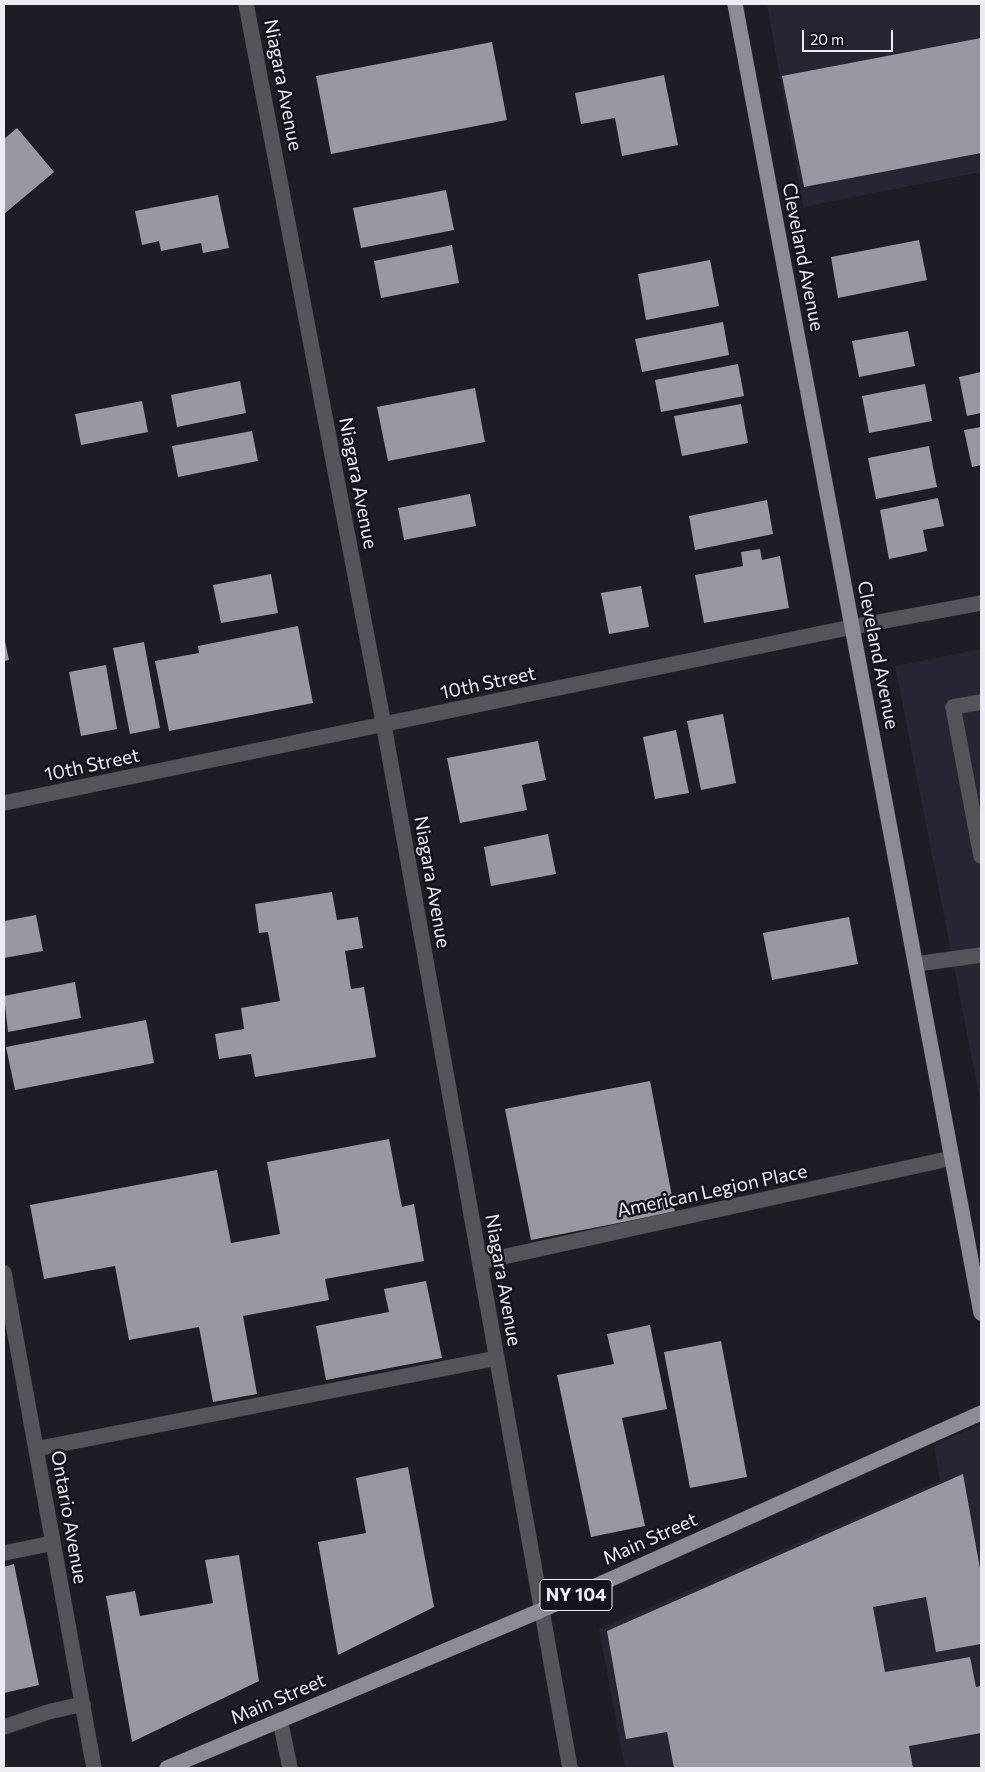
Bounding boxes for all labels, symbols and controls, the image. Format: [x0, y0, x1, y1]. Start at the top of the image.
street label: Niagara Avenue [259, 17, 307, 153]
scale bar [805, 20, 896, 52]
text: 20 m [810, 30, 844, 48]
street label: Cleveland Avenue [777, 181, 829, 333]
street label: Niagara Avenue [334, 415, 382, 551]
street label: Cleveland Avenue [852, 579, 904, 731]
street label: 10th Street [438, 662, 538, 704]
street label: 10th Street [42, 744, 142, 786]
street label: Niagara Avenue [409, 814, 455, 950]
street label: American Legion Place [615, 1160, 809, 1222]
street label: Niagara Avenue [480, 1212, 526, 1348]
street label: Ontario Avenue [46, 1449, 92, 1585]
street label: Main Street [599, 1508, 701, 1570]
road number: NY 104 [540, 1580, 612, 1610]
street label: Main Street [227, 1669, 329, 1729]

